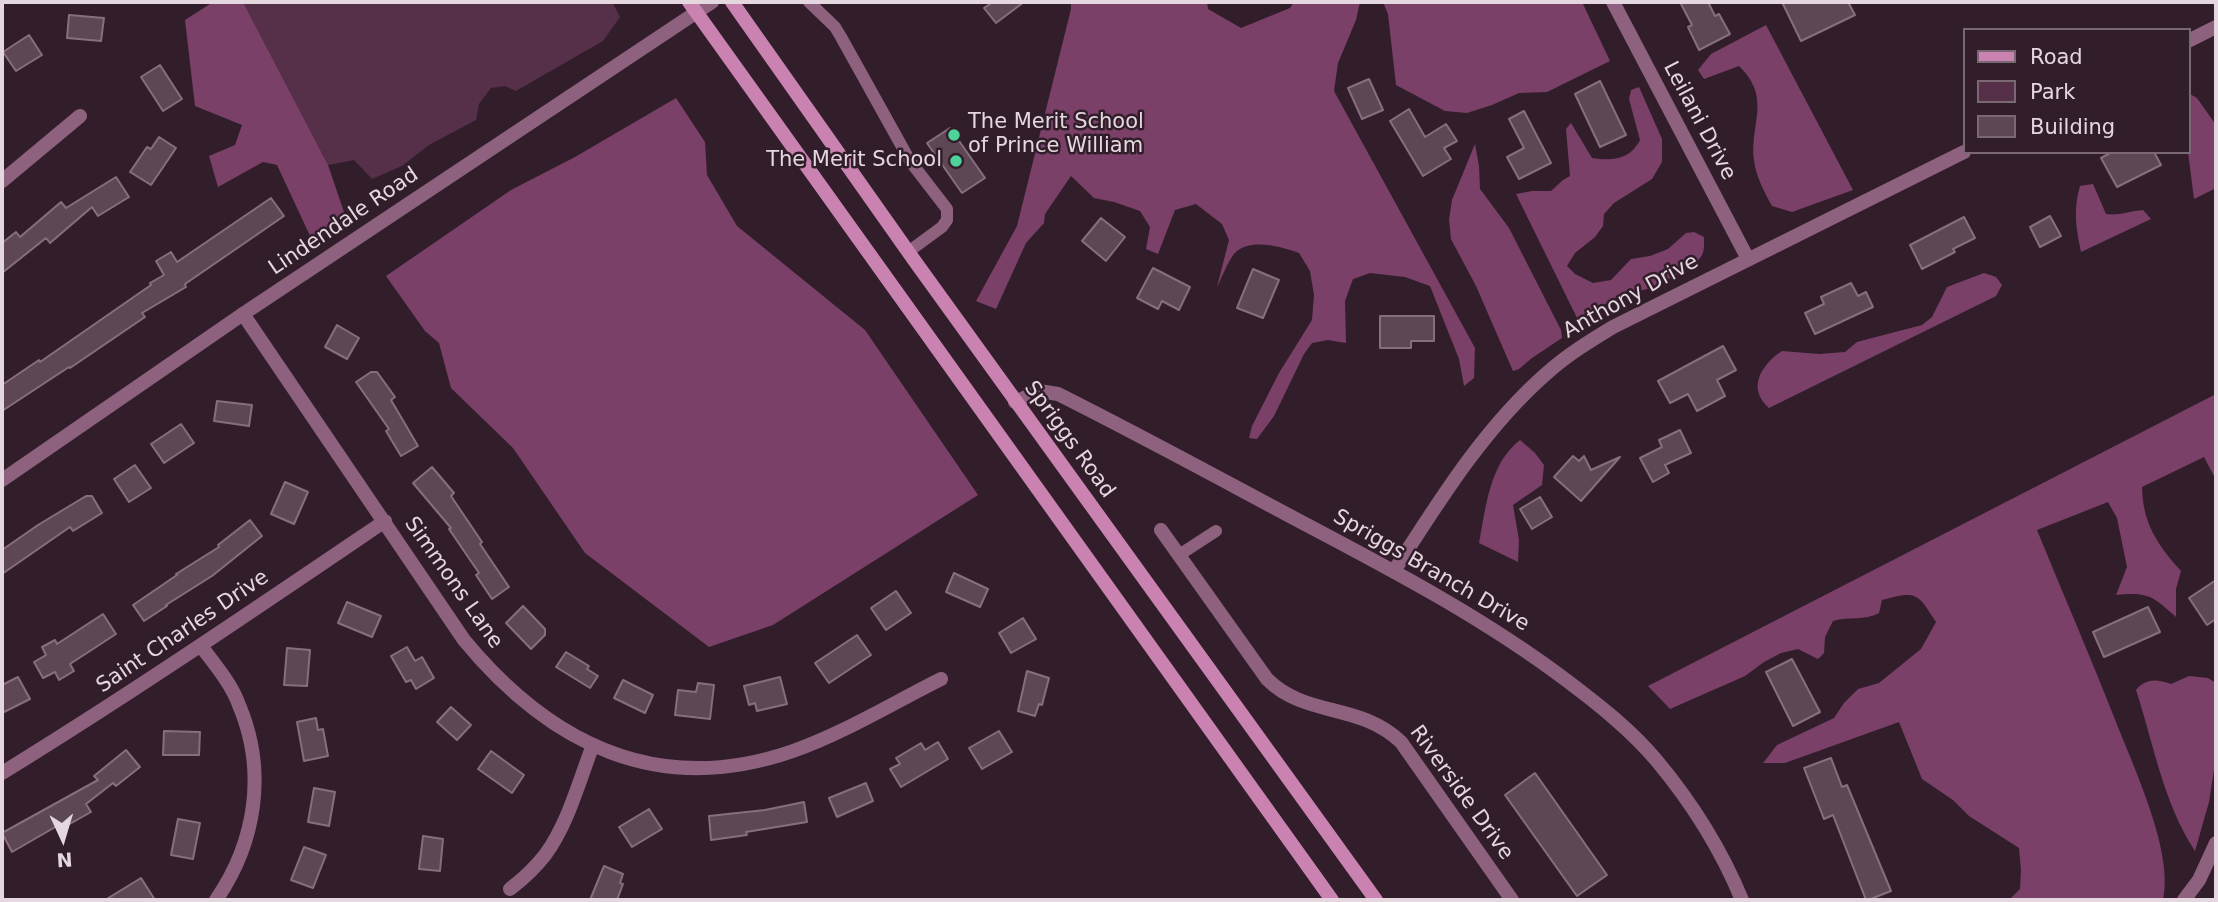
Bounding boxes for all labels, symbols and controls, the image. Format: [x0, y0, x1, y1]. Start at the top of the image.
legend [1962, 28, 2190, 154]
text: Road [2030, 45, 2083, 69]
street label: Leilani Drive [1657, 57, 1741, 185]
text: Park [2030, 80, 2075, 104]
place label: The Merit School of Prince William [968, 110, 1144, 160]
text: Building [2030, 115, 2115, 139]
marker: The Merit School of Prince William [946, 127, 962, 143]
place label: The Merit School [766, 148, 942, 174]
marker: The Merit School [948, 153, 964, 169]
street label: Lindendale Road [265, 163, 423, 281]
street label: Anthony Drive [1559, 250, 1703, 344]
street label: Spriggs Road [1018, 377, 1120, 503]
street label: Spriggs Branch Drive [1329, 505, 1533, 637]
street label: Simmons Lane [398, 512, 508, 654]
street label: Saint Charles Drive [92, 565, 274, 699]
street label: Riverside Drive [1404, 721, 1518, 865]
north arrow [28, 804, 98, 874]
text: N [56, 848, 73, 871]

